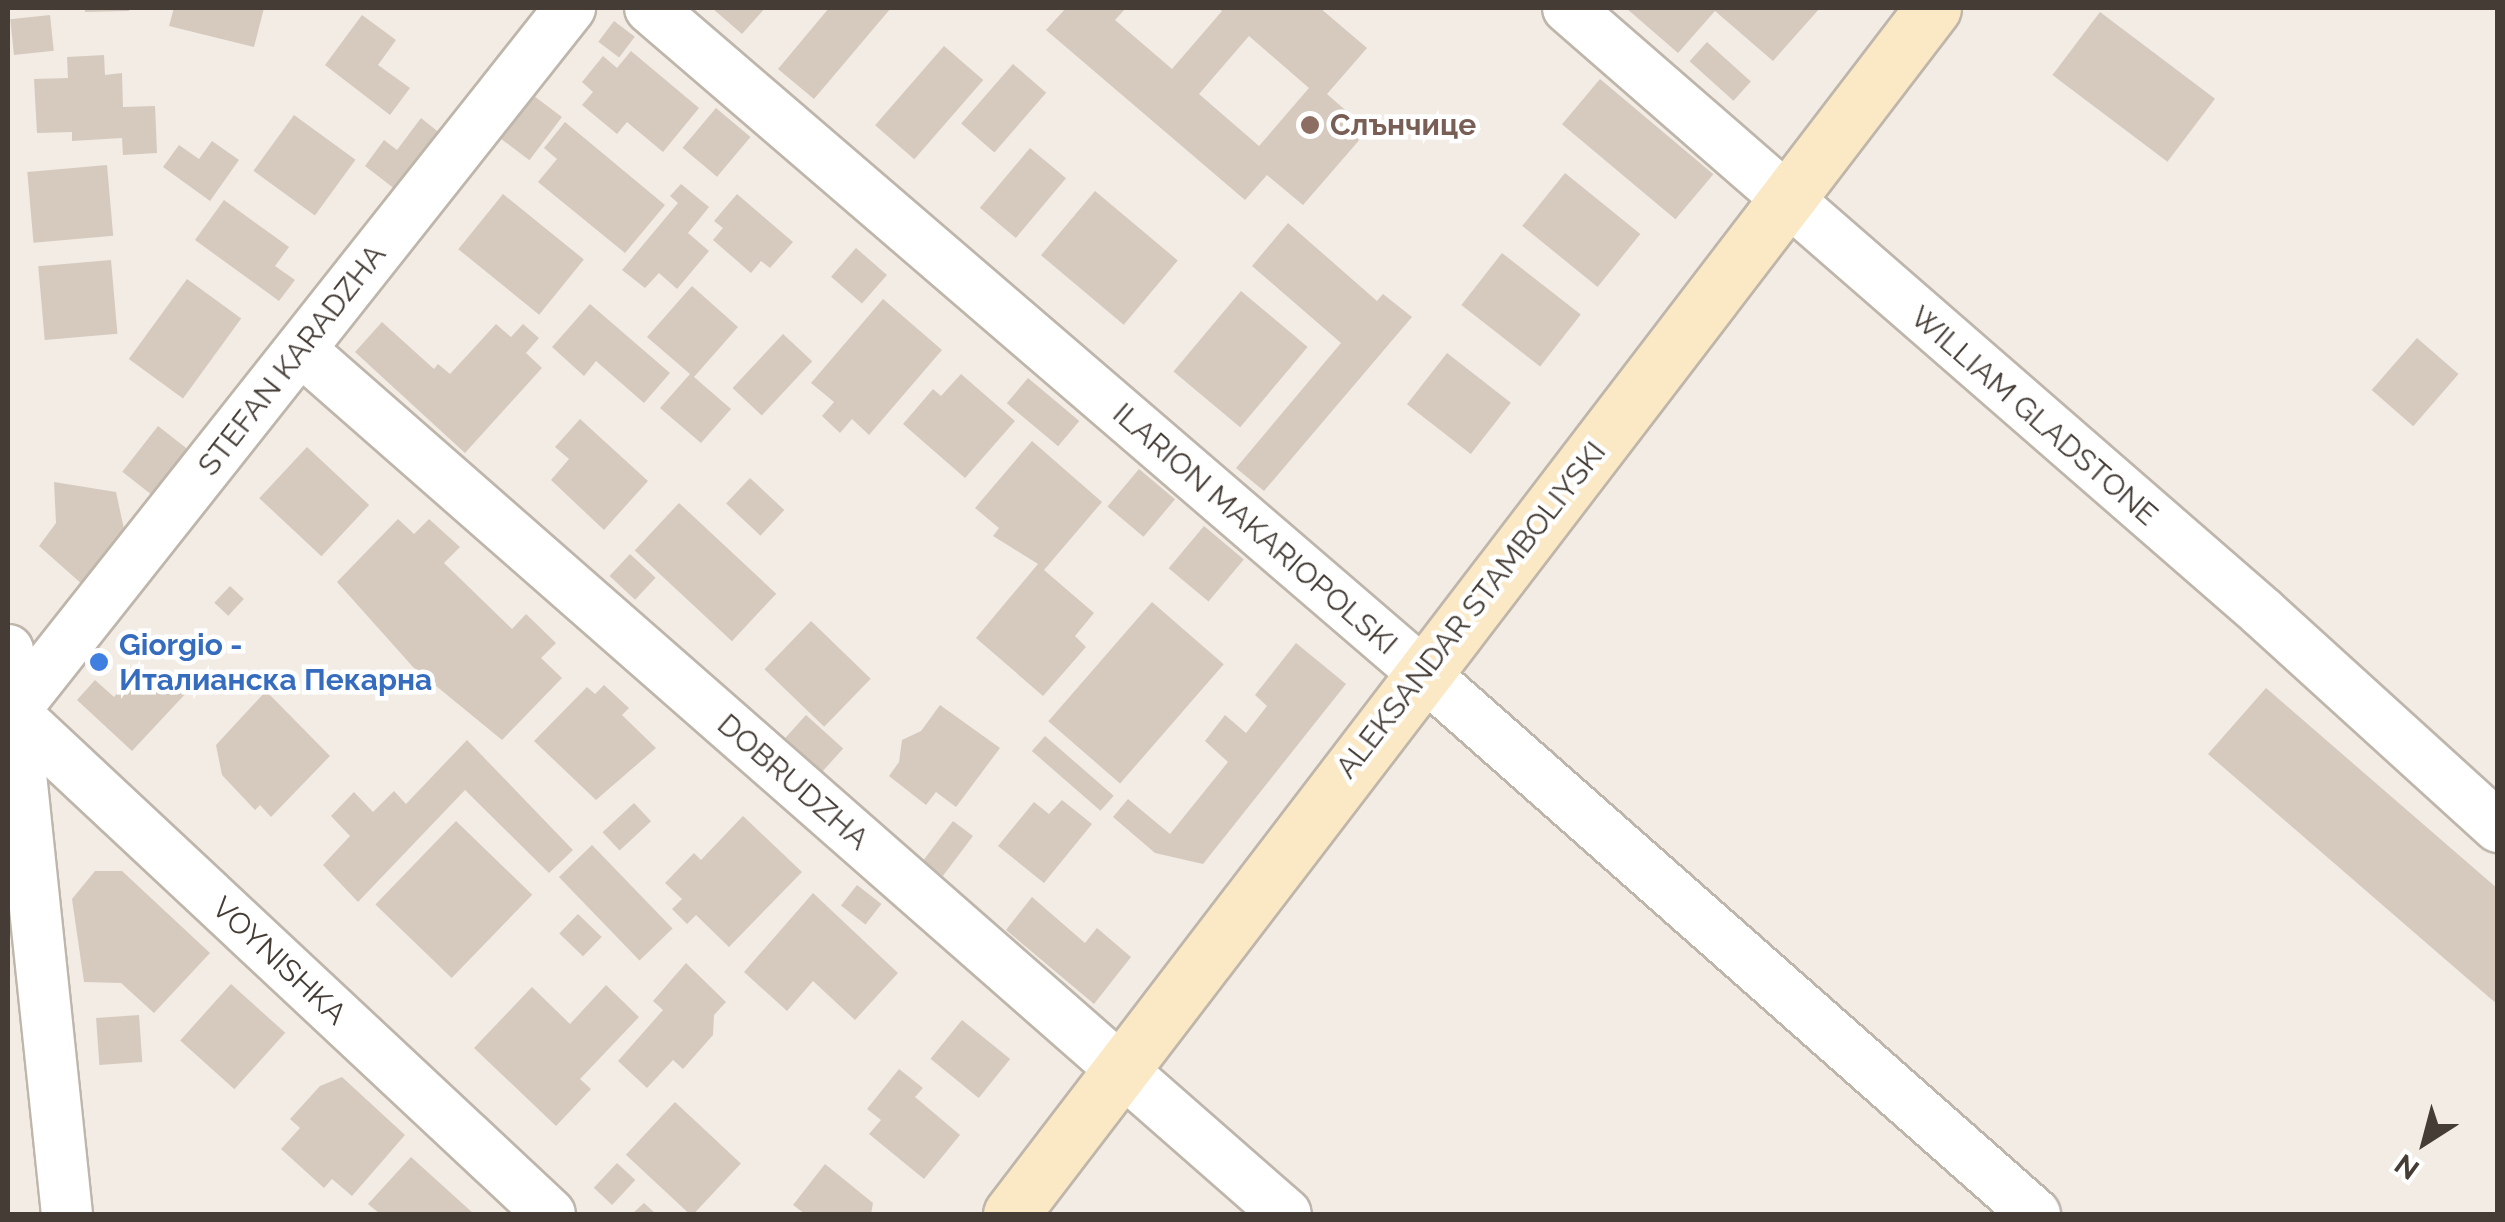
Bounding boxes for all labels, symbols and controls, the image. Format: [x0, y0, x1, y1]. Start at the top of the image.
place label: Слънчице [1330, 107, 1476, 143]
marker: Слънчице [1299, 114, 1321, 136]
street label: STEFAN KARADZHA [191, 237, 393, 483]
street label: WILLIAM GLADSTONE [1903, 299, 2165, 533]
street label: ILARION MAKARIOPOLSKI [1105, 396, 1405, 662]
street label: ALEKSANDAR STAMBOLIYSKI [1328, 435, 1614, 785]
place label: Giorgio - Италианска Пекарна [119, 627, 432, 698]
marker: Giorgio - Италианска Пекарна [88, 651, 110, 673]
street label: DOBRUDZHA [710, 707, 876, 857]
street label: VOYNISHKA [204, 890, 354, 1032]
north arrow [2375, 1092, 2475, 1192]
text: N [2389, 1147, 2425, 1186]

